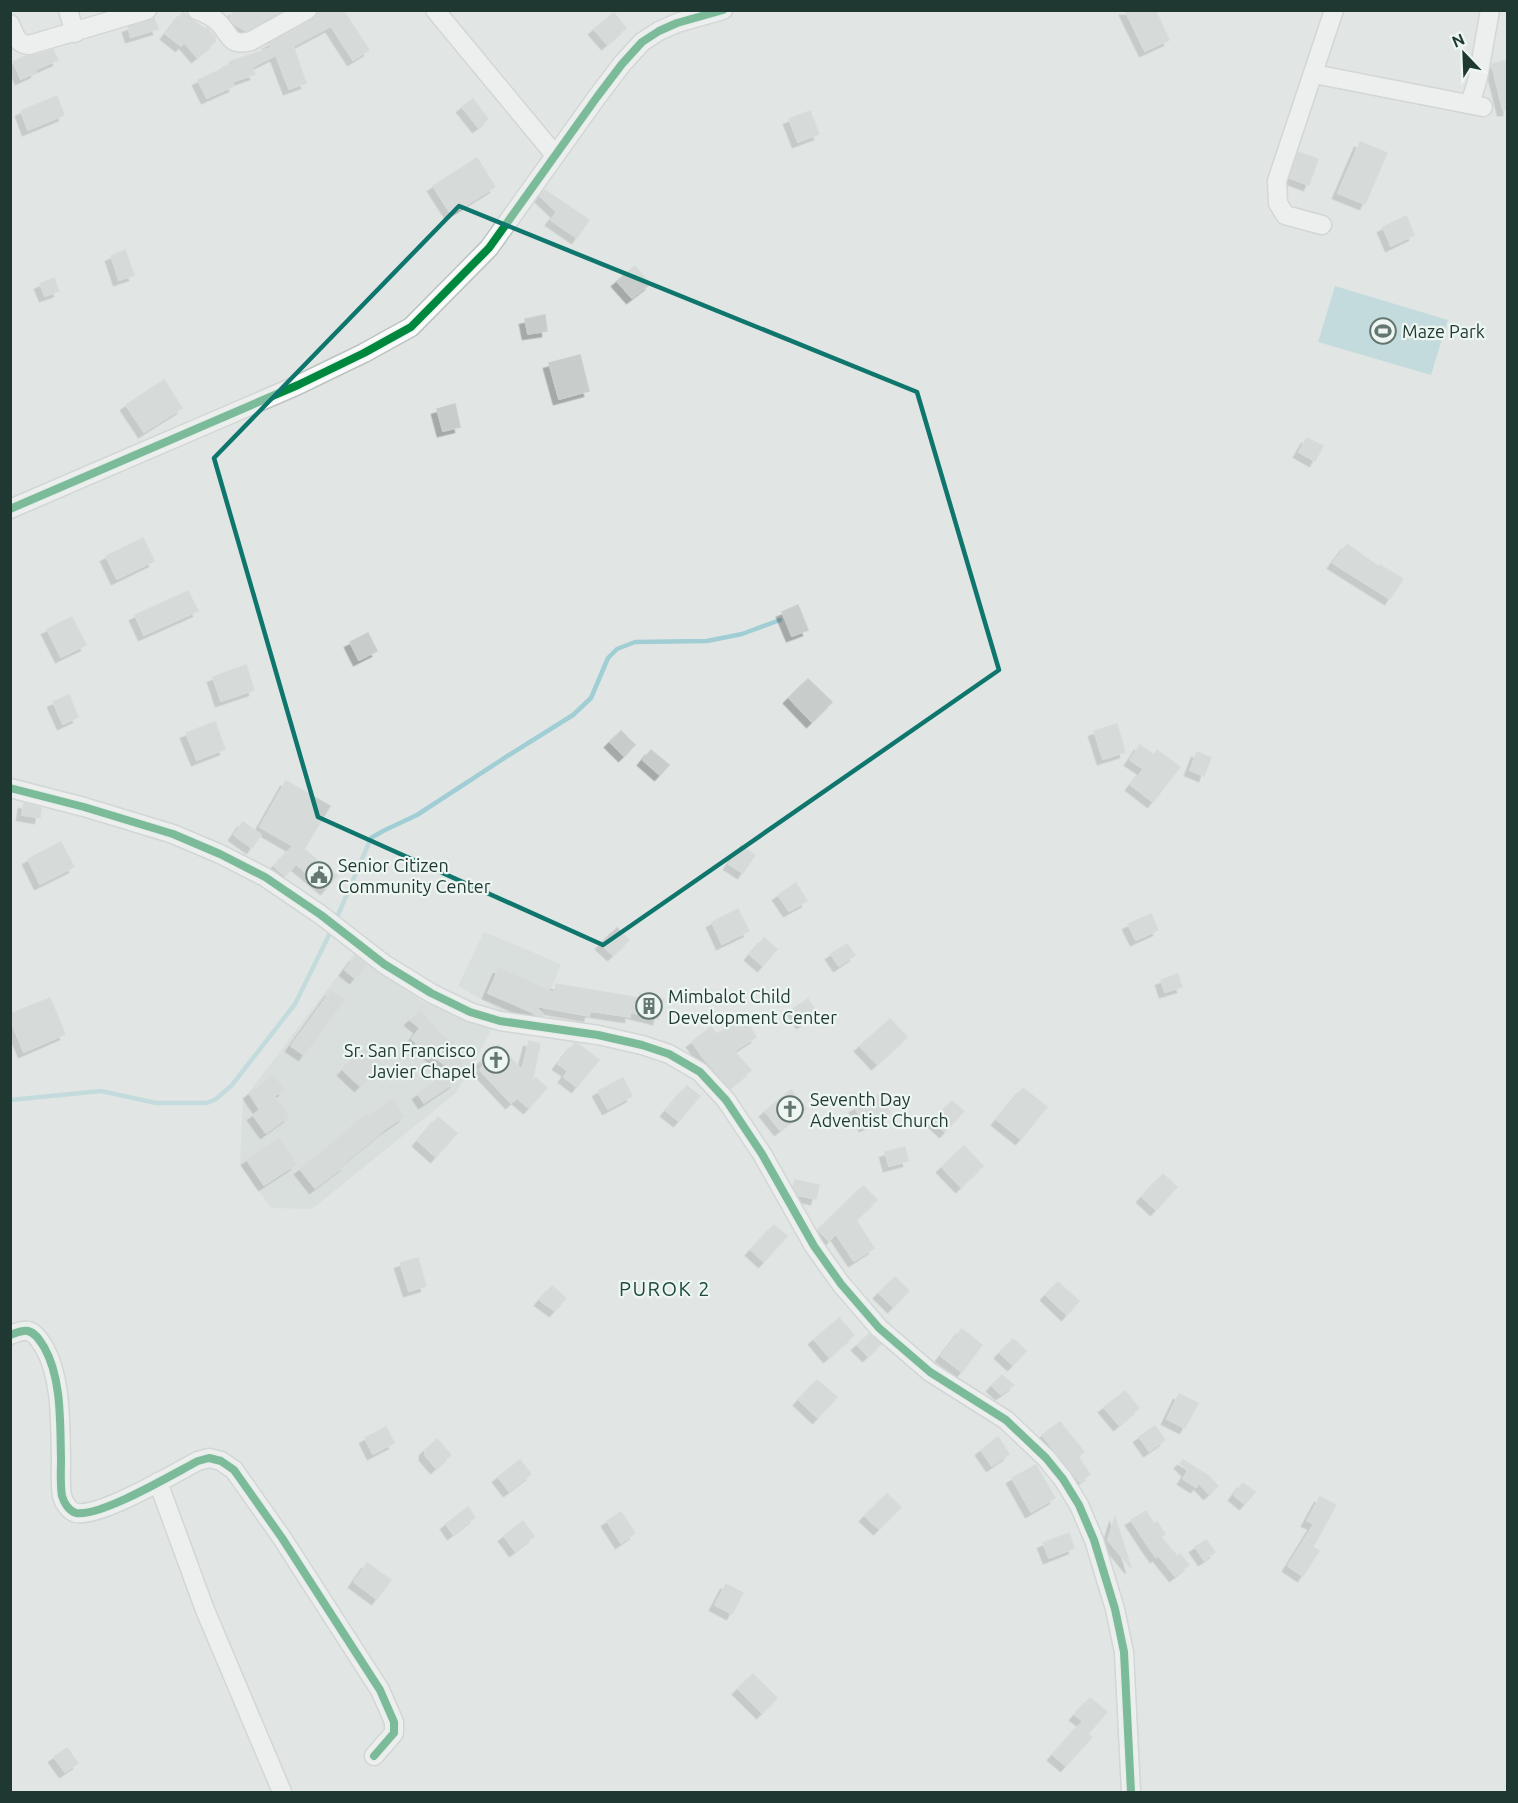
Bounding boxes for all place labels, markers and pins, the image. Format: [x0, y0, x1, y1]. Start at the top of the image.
sports icon: Maze Park [1368, 316, 1398, 346]
place label: Maze Park [1402, 321, 1485, 341]
place label: Senior Citizen Community Center [338, 855, 491, 896]
public building icon: Senior Citizen Community Center [304, 860, 334, 890]
place label: Mimbalot Child Development Center [668, 986, 837, 1027]
building icon: Mimbalot Child Development Center [634, 991, 664, 1021]
place label: Sr. San Francisco Javier Chapel [344, 1040, 476, 1081]
church icon: Sr. San Francisco Javier Chapel [481, 1045, 511, 1075]
place label: Seventh Day Adventist Church [810, 1089, 949, 1130]
church icon: Seventh Day Adventist Church [775, 1094, 805, 1124]

